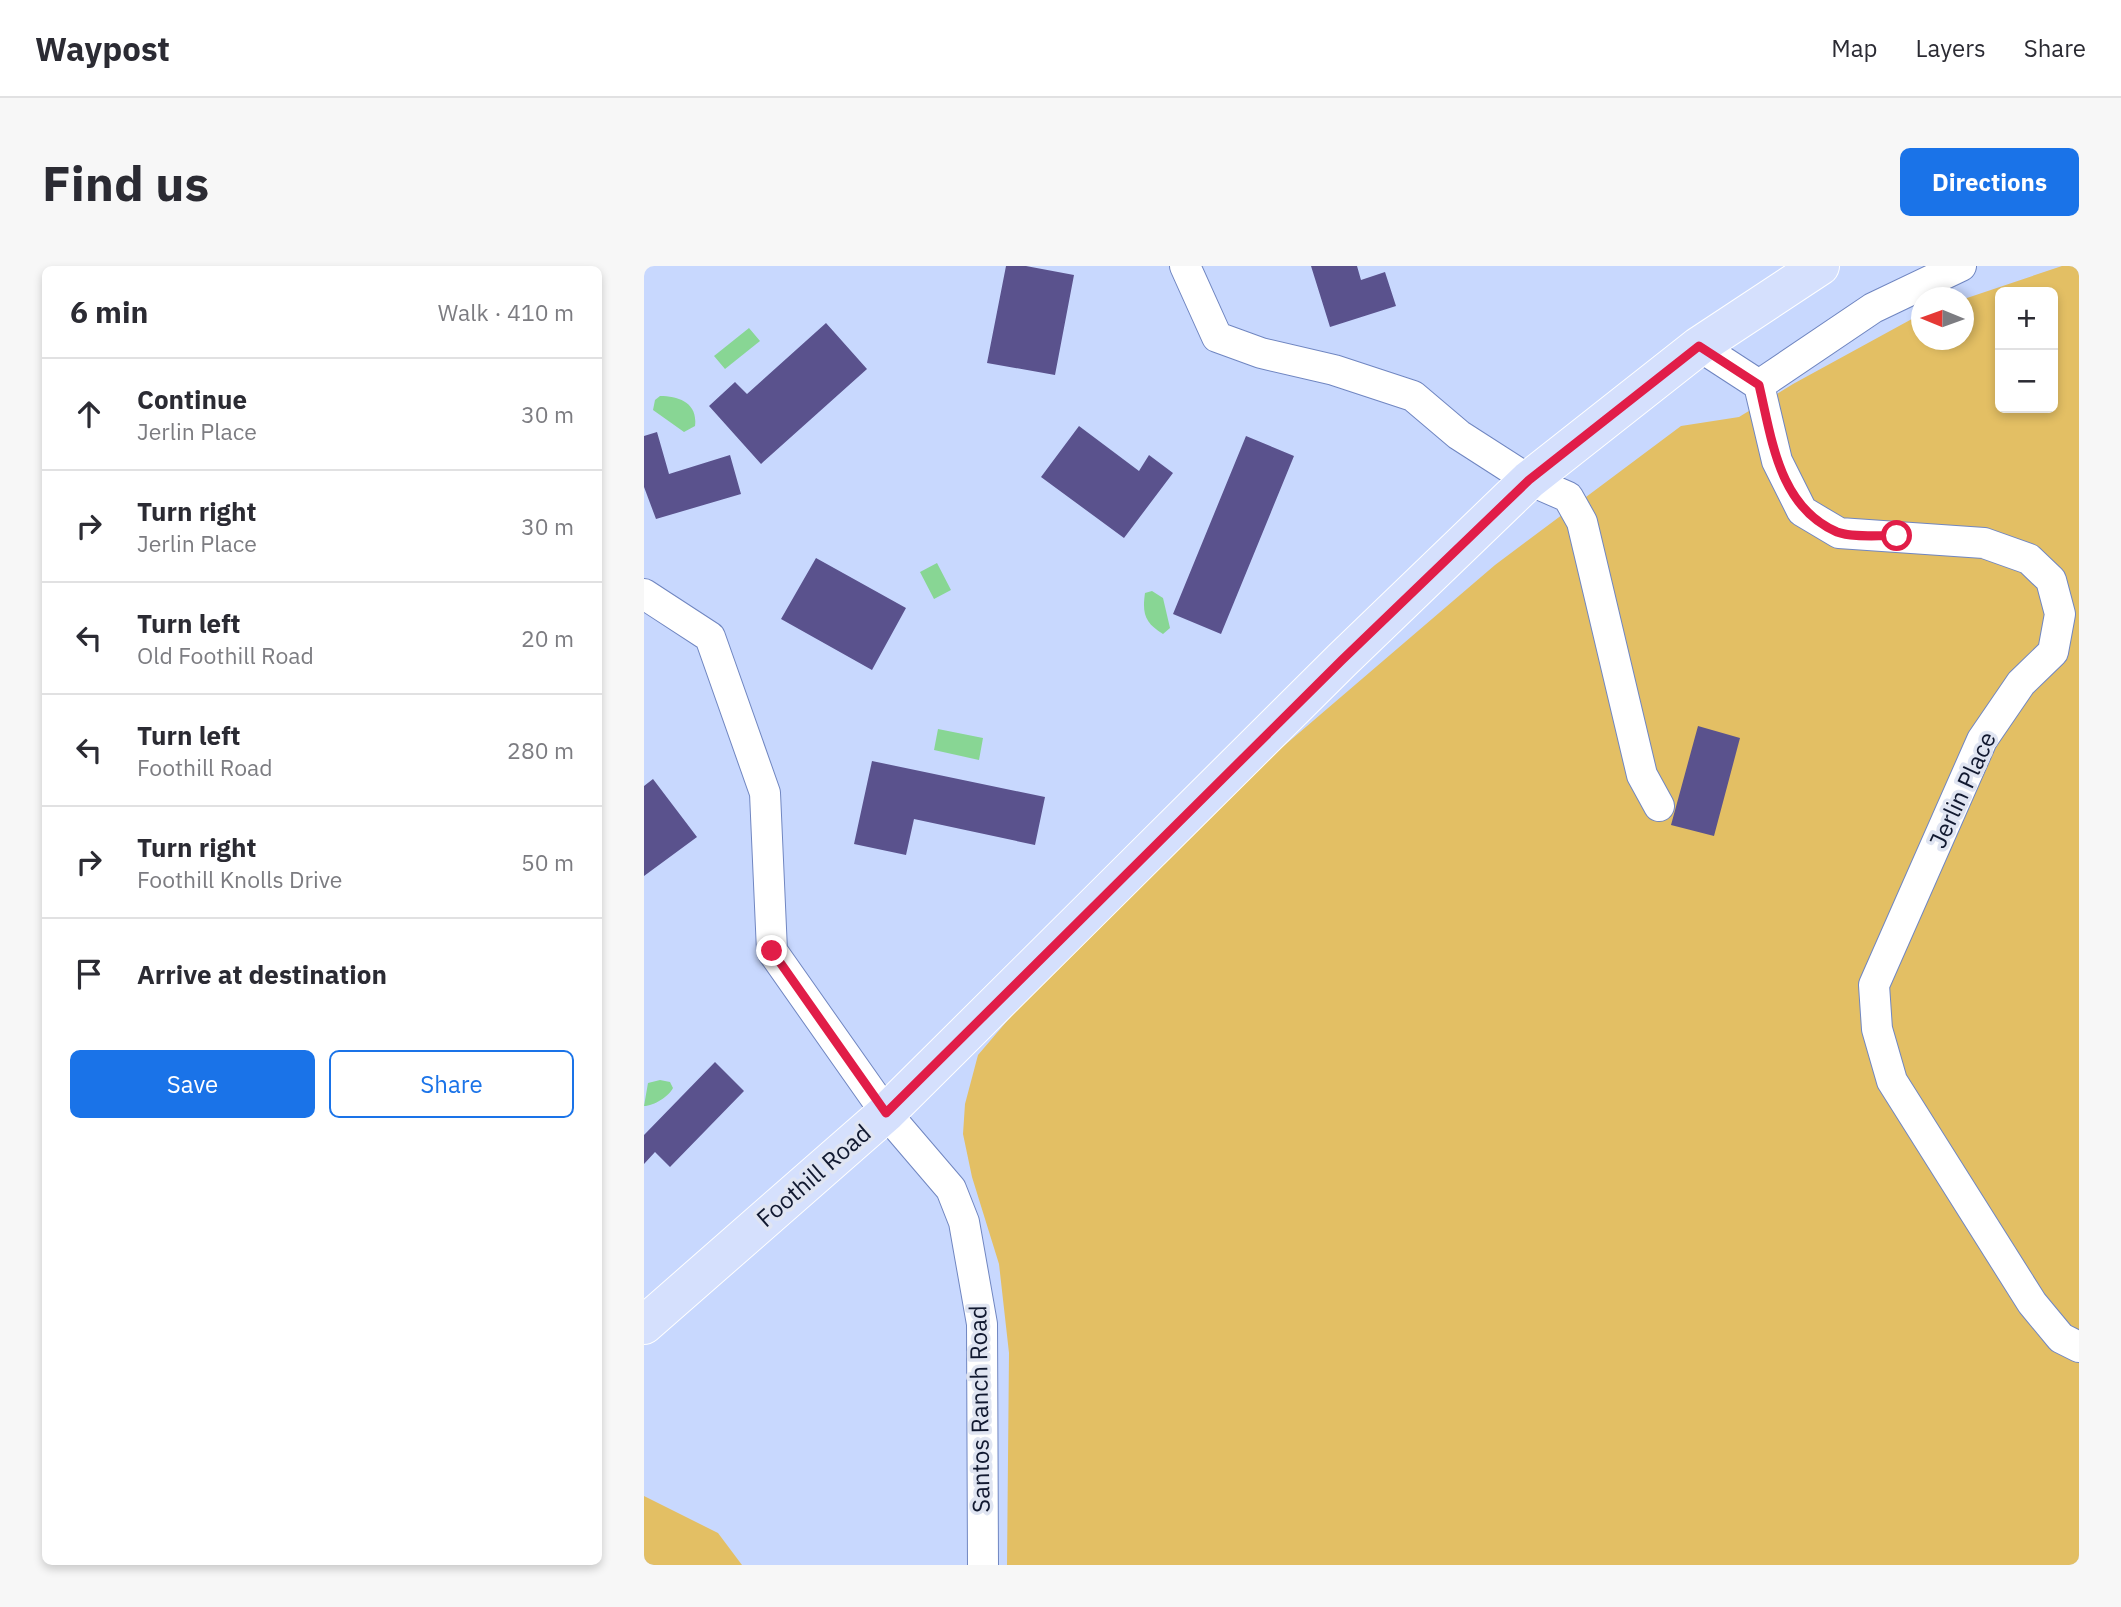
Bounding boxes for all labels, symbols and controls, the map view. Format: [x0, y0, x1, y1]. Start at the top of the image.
text: Waypost [35, 27, 170, 70]
text: Map [1831, 32, 1878, 64]
text: Layers [1916, 32, 1986, 64]
text: Share [2024, 32, 2086, 64]
button: Directions [1900, 148, 2079, 216]
text: Find us [42, 151, 209, 214]
north arrow [1911, 287, 1974, 350]
map controls [1995, 287, 2058, 413]
button: + [1995, 287, 2058, 350]
text: 6 min [70, 292, 148, 331]
text: Walk · 410 m [438, 297, 574, 327]
button: − [1995, 350, 2058, 413]
text: Continue [137, 382, 247, 416]
icon: ahead [70, 395, 108, 433]
text: 30 m [521, 399, 574, 429]
text: Jerlin Place [137, 416, 257, 446]
text: Turn right [137, 494, 256, 528]
icon: right [70, 507, 108, 545]
text: 30 m [521, 511, 574, 541]
route start [1881, 520, 1912, 551]
text: Jerlin Place [137, 528, 257, 558]
text: Turn left [137, 606, 240, 640]
icon: left [70, 619, 108, 657]
text: 20 m [521, 623, 574, 653]
text: Old Foothill Road [137, 640, 314, 670]
text: Turn left [137, 718, 240, 752]
street label: Jerlin Place [1921, 726, 2003, 853]
icon: left [70, 731, 108, 769]
text: 280 m [507, 735, 574, 765]
text: Foothill Road [137, 752, 273, 782]
text: Turn right [137, 830, 256, 864]
icon: right [70, 843, 108, 881]
text: 50 m [521, 847, 574, 877]
text: Foothill Knolls Drive [137, 864, 342, 894]
route end [756, 935, 787, 966]
icon: arrive [70, 955, 108, 993]
text: Arrive at destination [137, 957, 387, 991]
button: Save [70, 1050, 315, 1118]
button: Share [329, 1050, 574, 1118]
street label: Foothill Road [749, 1117, 877, 1234]
street label: Santos Ranch Road [961, 1305, 997, 1513]

